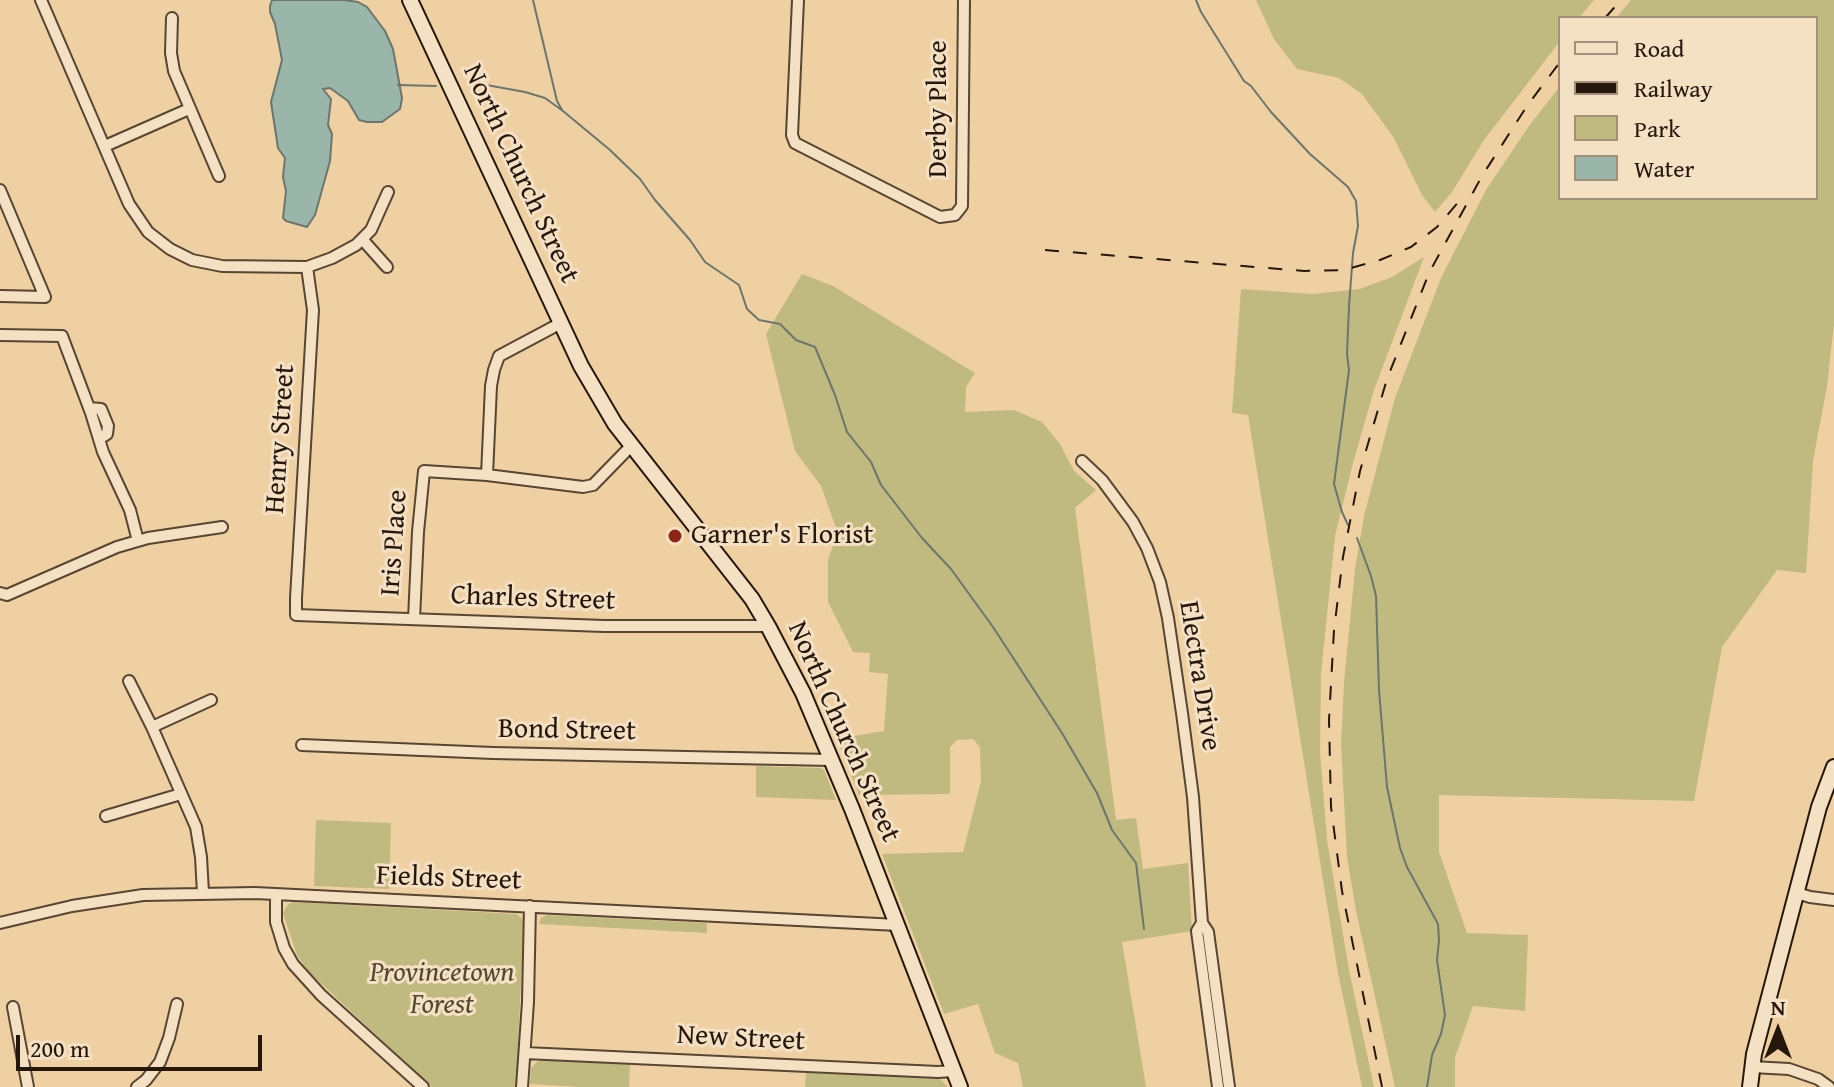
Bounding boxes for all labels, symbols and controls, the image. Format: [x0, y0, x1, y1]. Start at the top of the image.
legend [1558, 16, 1818, 200]
text: Road [1634, 31, 1684, 66]
street label: Derby Place [922, 40, 956, 178]
street label: North Church Street [455, 59, 585, 289]
text: Railway [1634, 71, 1713, 106]
text: Park [1634, 111, 1680, 146]
text: Water [1634, 151, 1694, 186]
street label: Henry Street [259, 363, 303, 515]
street label: Iris Place [375, 488, 415, 598]
place label: Garner's Florist [691, 519, 873, 553]
marker: Garner's Florist [666, 527, 684, 545]
street label: Charles Street [450, 579, 616, 619]
street label: Electra Drive [1171, 599, 1227, 753]
street label: North Church Street [779, 617, 907, 847]
street label: Bond Street [498, 713, 636, 749]
street label: Fields Street [376, 860, 522, 898]
park label: Provincetown Forest [370, 957, 514, 1023]
north arrow [1738, 991, 1818, 1071]
text: N [1771, 991, 1785, 1023]
scale bar [20, 1019, 266, 1069]
street label: New Street [676, 1019, 806, 1059]
text: 200 m [30, 1031, 90, 1066]

